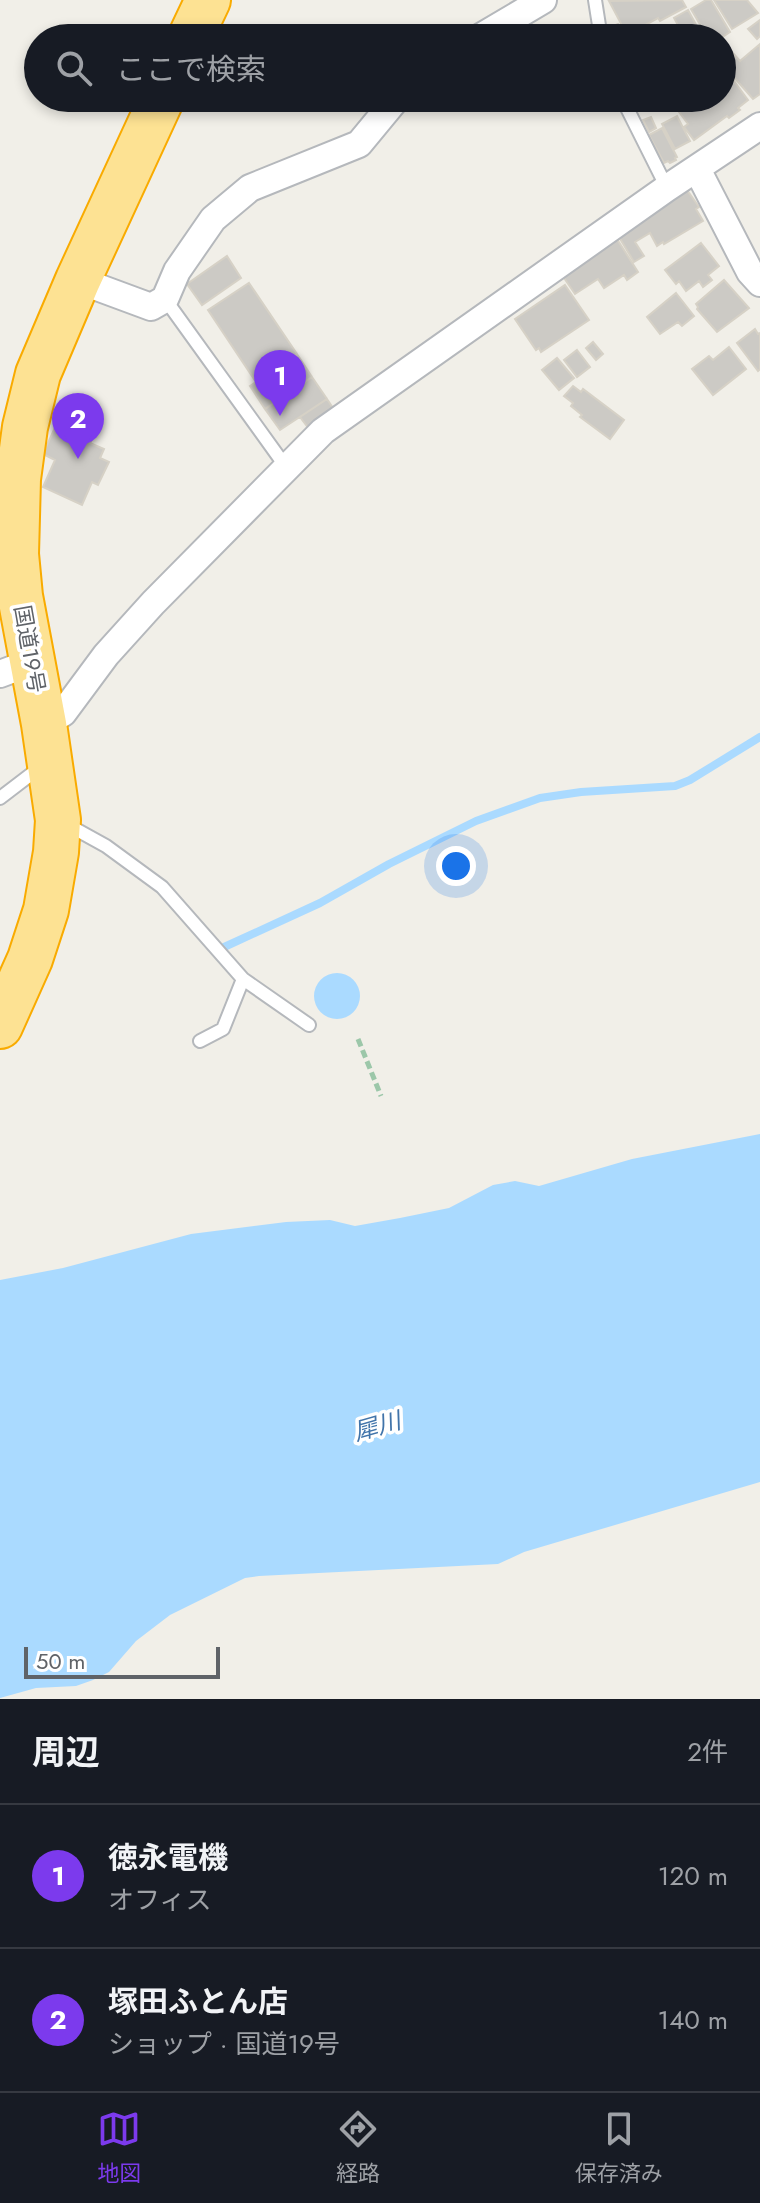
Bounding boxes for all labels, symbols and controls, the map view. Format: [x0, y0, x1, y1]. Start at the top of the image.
search box [24, 24, 736, 112]
icon: search [52, 46, 96, 90]
text: ここで検索 [116, 48, 266, 91]
pin: 1 [254, 350, 306, 416]
pin: 2 [52, 393, 104, 459]
street label: 国道19号 [7, 603, 53, 695]
your location [436, 846, 476, 886]
water label: 犀川 [349, 1402, 408, 1449]
scale bar [24, 1643, 220, 1679]
text: 50 m [36, 1645, 85, 1677]
text: 周辺 [32, 1728, 100, 1777]
text: 2件 [687, 1733, 728, 1771]
text: 徳永電機 [108, 1836, 228, 1879]
text: 1 [51, 1857, 65, 1895]
text: 120 m [658, 1857, 728, 1895]
text: オフィス [108, 1881, 211, 1919]
text: 塚田ふとん店 [108, 1980, 288, 2023]
text: 2 [49, 2001, 67, 2039]
text: 140 m [657, 2001, 728, 2039]
text: ショップ · 国道19号 [108, 2025, 340, 2063]
tab: 地図 [97, 2107, 141, 2189]
tab: 経路 [336, 2107, 380, 2189]
tab: 保存済み [575, 2107, 663, 2189]

